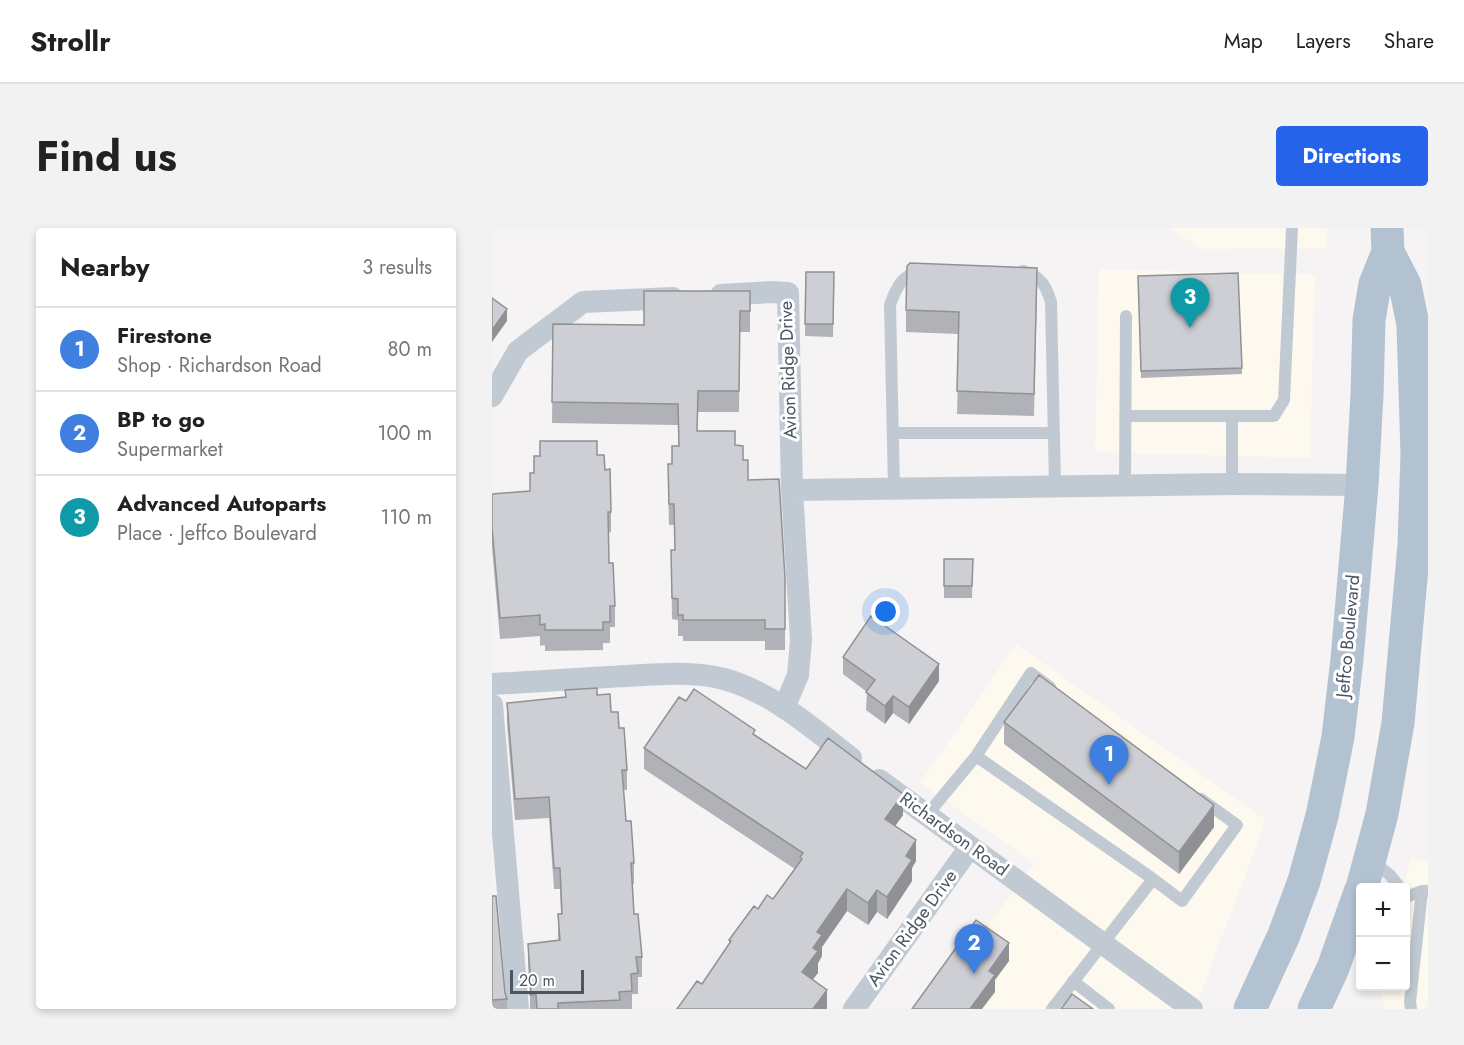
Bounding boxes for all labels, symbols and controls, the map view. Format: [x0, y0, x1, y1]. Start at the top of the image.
text: Strollr [30, 21, 111, 62]
text: Map [1224, 26, 1263, 56]
text: Layers [1296, 26, 1351, 56]
text: Share [1384, 26, 1434, 56]
text: Find us [36, 126, 177, 187]
button: Directions [1276, 126, 1428, 186]
text: Nearby [60, 248, 149, 286]
text: 3 results [362, 253, 432, 282]
pin: 3 [1170, 279, 1210, 328]
street label: Avion Ridge Drive [773, 300, 803, 440]
text: Firestone [117, 319, 212, 351]
text: 1 [74, 335, 85, 364]
text: 80 m [387, 335, 432, 364]
text: Shop · Richardson Road [117, 351, 322, 380]
text: BP to go [117, 403, 205, 435]
text: 2 [73, 419, 86, 448]
text: 100 m [377, 419, 432, 448]
text: Supermarket [117, 435, 223, 464]
text: Advanced Autoparts [117, 487, 326, 519]
text: 3 [73, 503, 86, 532]
text: 110 m [380, 503, 432, 532]
text: Place · Jeffco Boulevard [117, 519, 317, 548]
street label: Jeffco Boulevard [1330, 573, 1366, 700]
your location [871, 597, 900, 626]
pin: 1 [1090, 736, 1128, 785]
street label: Richardson Road [894, 786, 1014, 882]
street label: Avion Ridge Drive [861, 864, 963, 992]
map controls [1356, 883, 1410, 991]
button: + [1356, 883, 1410, 937]
pin: 2 [954, 924, 994, 974]
button: − [1356, 937, 1410, 991]
scale bar [510, 967, 584, 994]
text: 20 m [519, 969, 555, 992]

